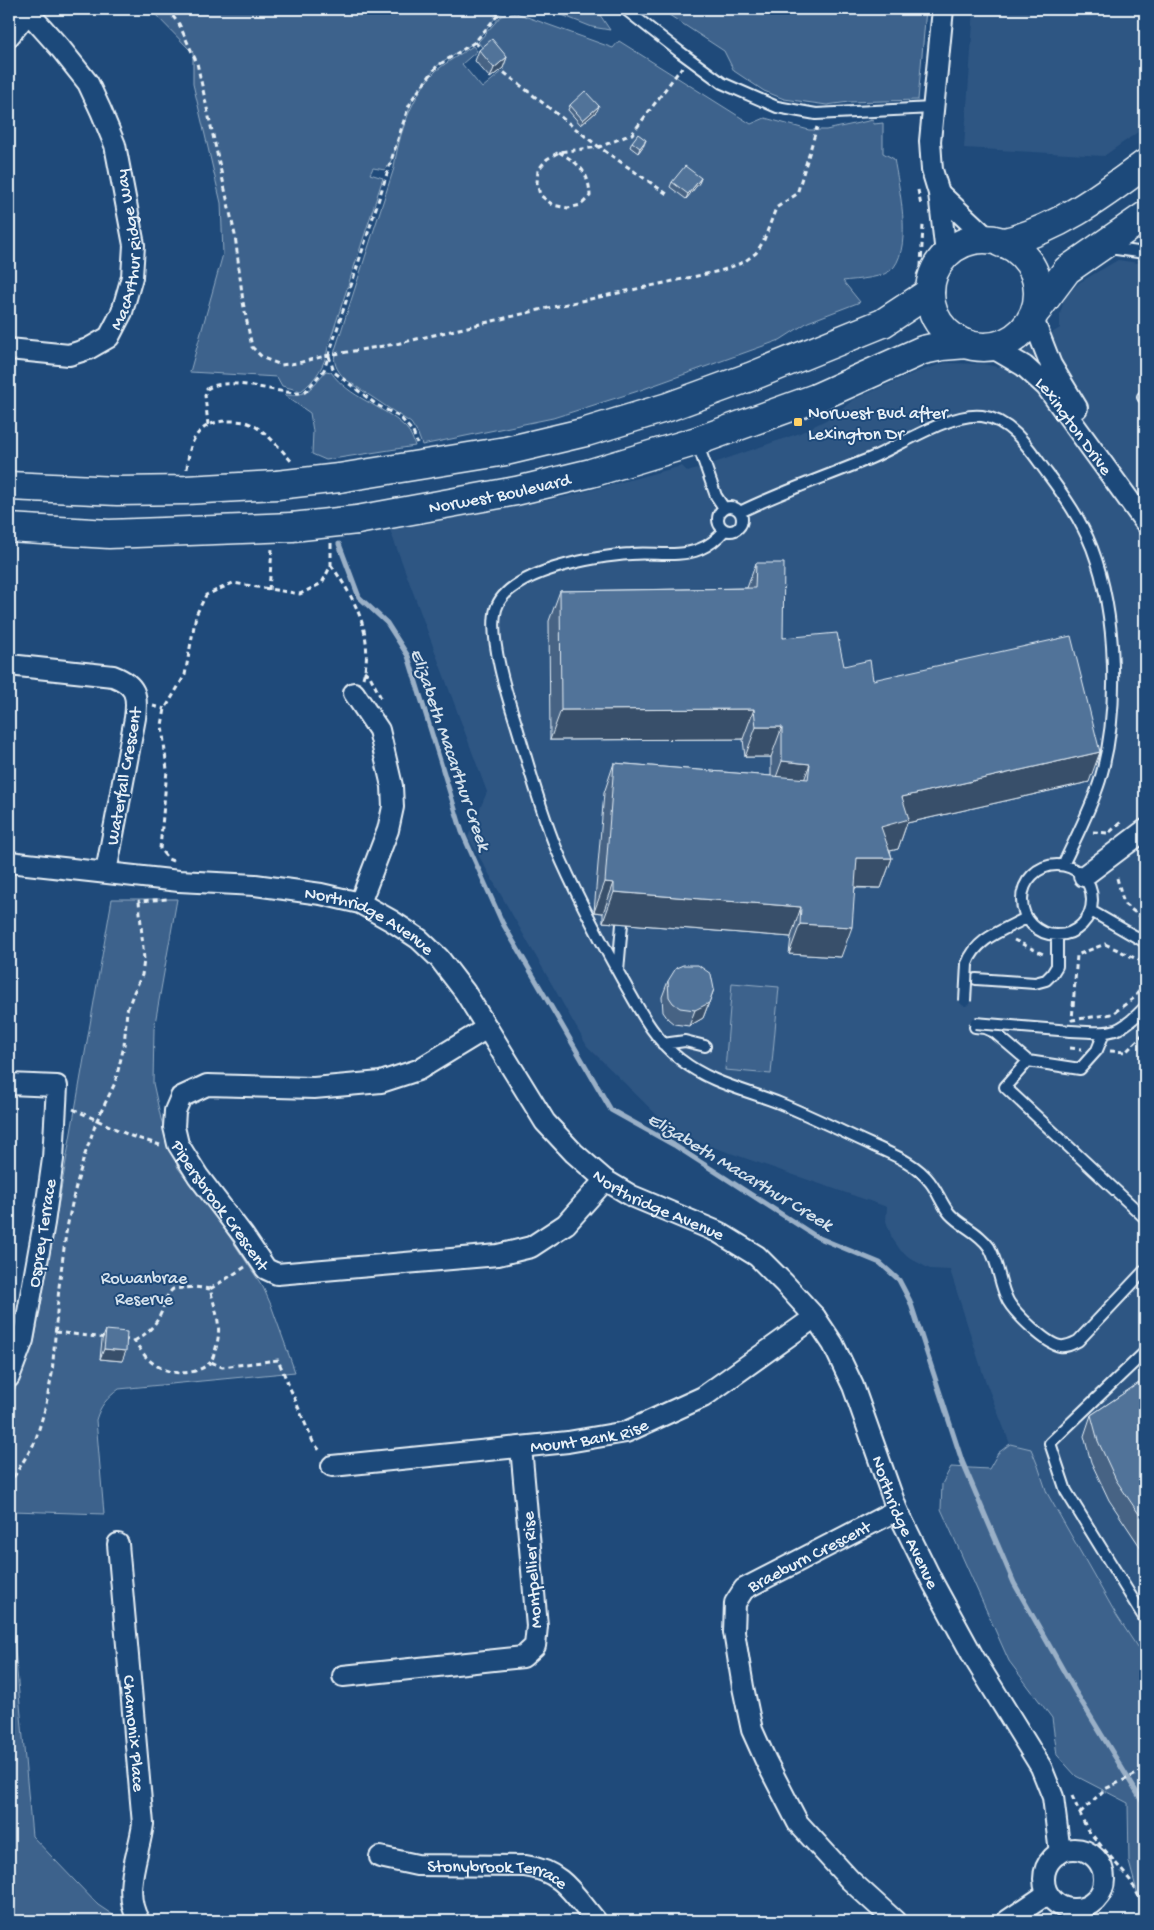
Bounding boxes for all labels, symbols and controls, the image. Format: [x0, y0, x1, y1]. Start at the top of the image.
street label: MacArthur Ridge Way [106, 167, 147, 334]
street label: Lexington Drive [1030, 373, 1116, 481]
place label: Norwest Bvd after Lexington Dr [808, 404, 949, 446]
marker: Norwest Bvd after Lexington Dr [792, 416, 804, 428]
street label: Norwest Boulevard [427, 470, 574, 520]
water label: Elizabeth Macarthur Creek [403, 646, 495, 856]
street label: Waterfall Crescent [103, 704, 148, 847]
street label: Northridge Avenue [303, 884, 438, 961]
water label: Elizabeth Macarthur Creek [642, 1109, 837, 1238]
street label: Pipersbrook Crescent [165, 1136, 273, 1277]
street label: Northridge Avenue [587, 1166, 728, 1247]
street label: Osprey Terrace [25, 1177, 63, 1289]
park label: Rowanbrae Reserve [101, 1269, 188, 1311]
street label: Mount Bank Rise [529, 1415, 653, 1459]
street label: Northridge Avenue [866, 1453, 943, 1593]
street label: Montpellier Rise [519, 1510, 548, 1629]
street label: Braeburn Crescent [744, 1517, 876, 1599]
street label: Chamonix Place [117, 1674, 148, 1793]
street label: Stonybrook Terrace [427, 1857, 572, 1895]

